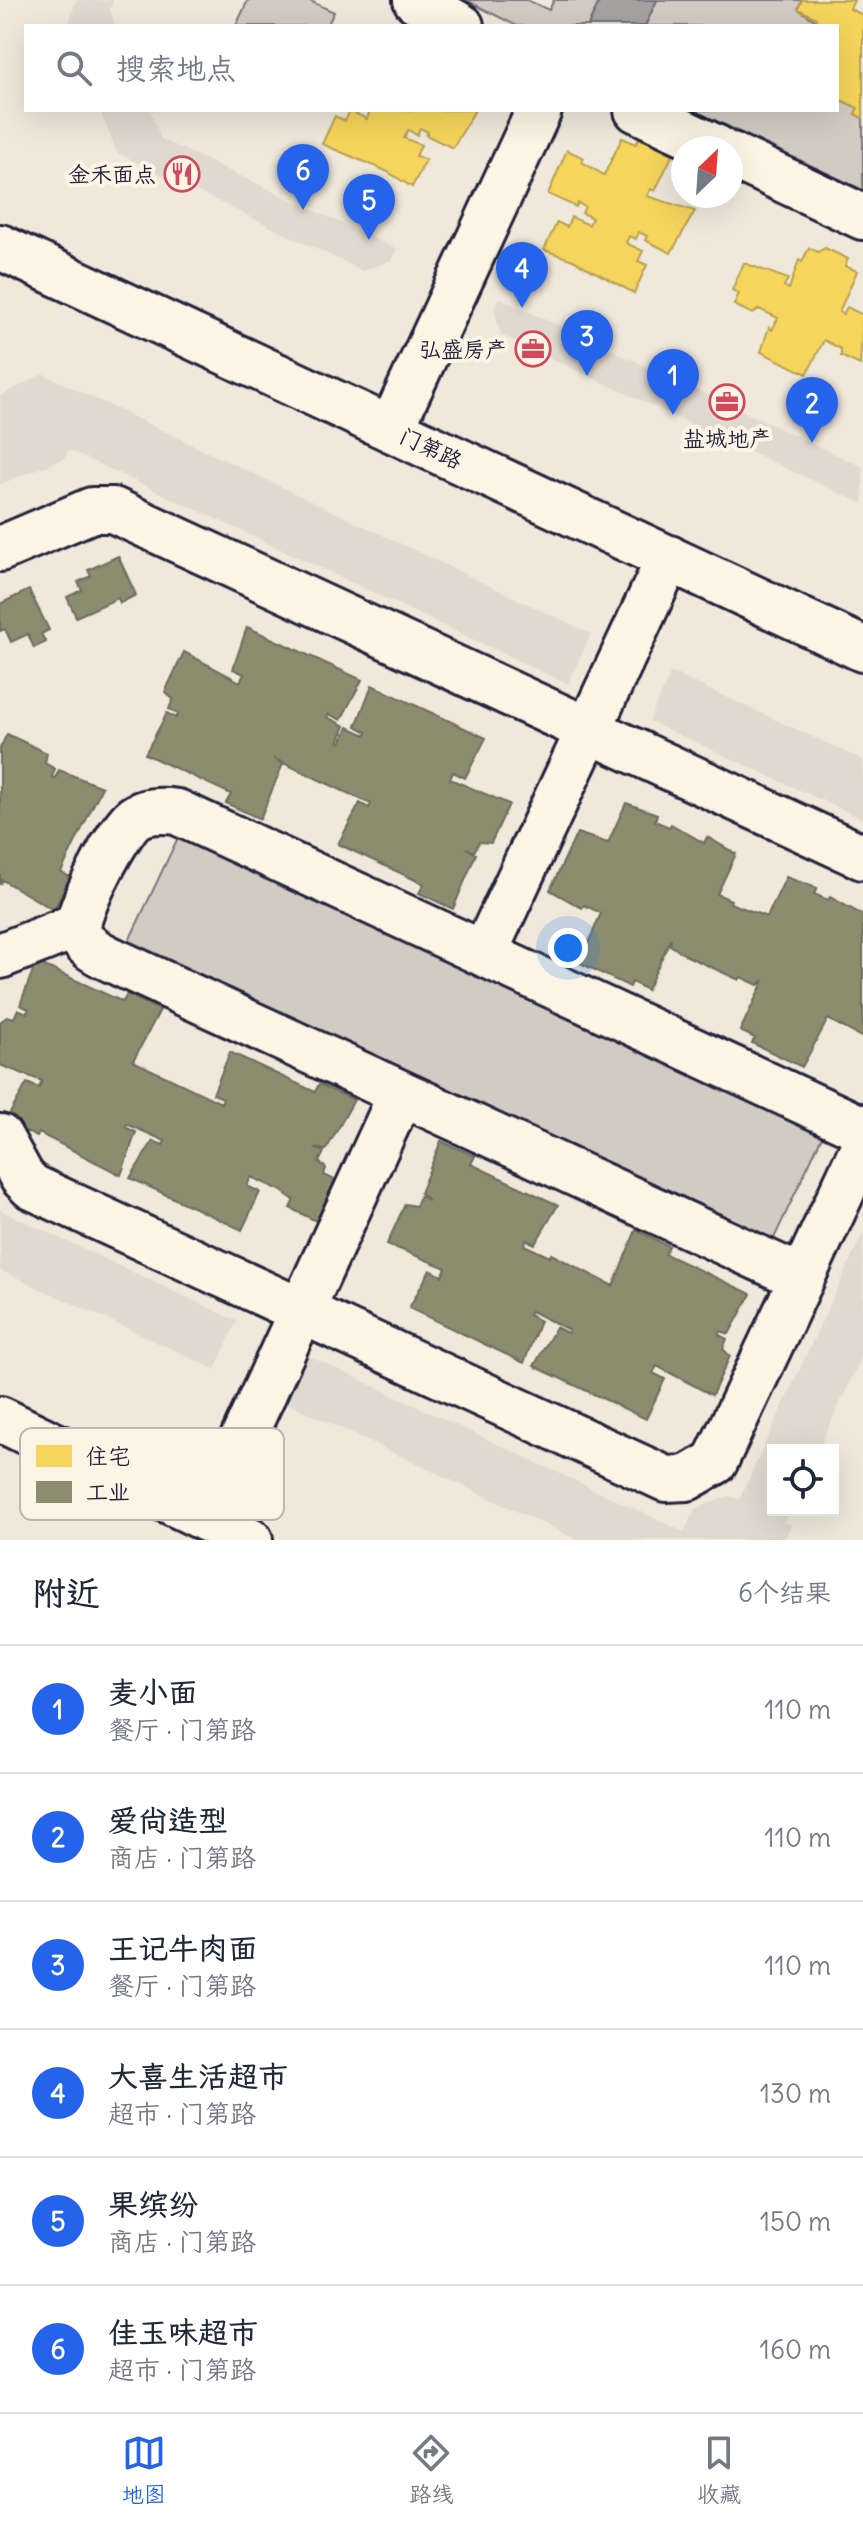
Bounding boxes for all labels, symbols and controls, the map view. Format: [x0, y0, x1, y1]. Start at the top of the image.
search box [24, 24, 839, 112]
icon: search [52, 46, 96, 90]
text: 搜索地点 [116, 49, 236, 87]
north arrow [671, 136, 743, 208]
pin: 6 [277, 144, 329, 210]
restaurant icon: 金禾面点 [163, 155, 201, 193]
place label: 金禾面点 [68, 160, 156, 188]
pin: 5 [343, 174, 395, 240]
pin: 4 [496, 242, 548, 308]
pin: 3 [561, 310, 613, 376]
office icon: 弘盛房产 [514, 330, 552, 368]
place label: 弘盛房产 [419, 335, 507, 363]
pin: 1 [647, 349, 699, 415]
pin: 2 [786, 377, 838, 443]
office icon: 盐城地产 [708, 383, 746, 421]
street label: 门第路 [395, 421, 467, 475]
place label: 盐城地产 [683, 424, 771, 452]
your location [548, 928, 588, 968]
legend [20, 1428, 284, 1520]
text: 住宅 [86, 1442, 130, 1470]
map controls [767, 1444, 839, 1516]
button: locate [767, 1444, 839, 1516]
text: 工业 [86, 1478, 130, 1506]
text: 附近 [32, 1571, 100, 1614]
text: 6个结果 [738, 1576, 831, 1609]
text: 麦小面 [108, 1673, 198, 1711]
text: 1 [53, 1693, 63, 1726]
text: 110 m [764, 1693, 831, 1726]
text: 餐厅 · 门第路 [108, 1713, 256, 1746]
text: 爱尚造型 [108, 1801, 228, 1839]
text: 2 [51, 1821, 65, 1854]
text: 110 m [764, 1821, 831, 1854]
text: 商店 · 门第路 [108, 1841, 256, 1874]
text: 王记牛肉面 [108, 1929, 258, 1967]
text: 3 [51, 1949, 65, 1982]
text: 110 m [764, 1949, 831, 1982]
text: 餐厅 · 门第路 [108, 1969, 256, 2002]
text: 大喜生活超市 [108, 2057, 288, 2095]
text: 4 [50, 2077, 66, 2110]
text: 130 m [760, 2077, 831, 2110]
text: 超市 · 门第路 [108, 2097, 256, 2130]
text: 果缤纷 [108, 2185, 198, 2223]
text: 5 [51, 2205, 65, 2238]
text: 150 m [760, 2205, 831, 2238]
text: 商店 · 门第路 [108, 2225, 256, 2258]
text: 佳玉味超市 [108, 2313, 258, 2351]
text: 6 [50, 2333, 66, 2366]
text: 160 m [760, 2333, 831, 2366]
text: 超市 · 门第路 [108, 2353, 256, 2386]
tab: 地图 [122, 2431, 166, 2508]
tab: 路线 [409, 2431, 453, 2508]
tab: 收藏 [697, 2431, 741, 2508]

